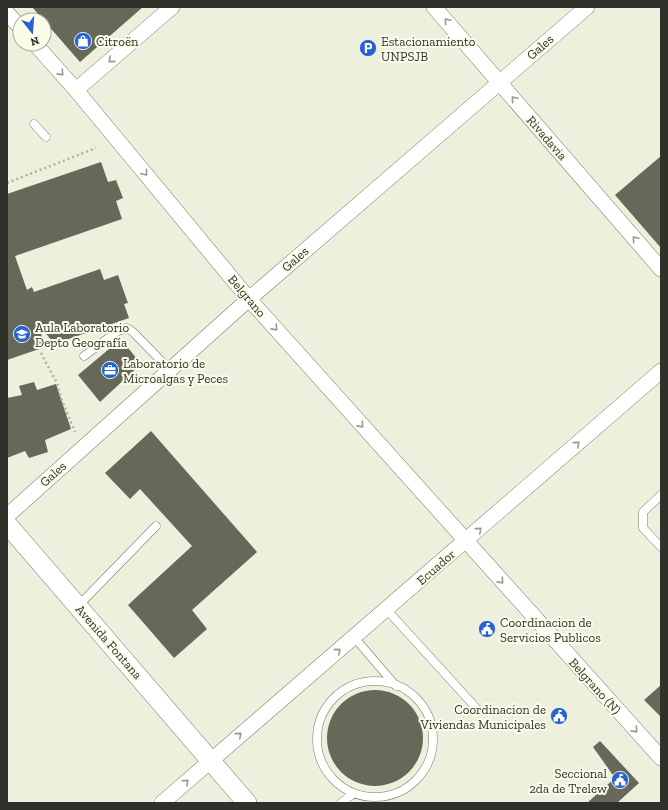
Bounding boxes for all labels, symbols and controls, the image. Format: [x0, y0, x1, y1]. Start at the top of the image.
north arrow [12, 12, 52, 52]
one-way arrow [444, 19, 451, 26]
shop icon: Citroën [73, 31, 93, 51]
street label: Gales [524, 31, 557, 63]
text: N [28, 34, 41, 49]
place label: Citroën [96, 34, 139, 49]
place label: Estacionamiento UNPSJB [381, 34, 476, 64]
parking icon: Estacionamiento UNPSJB [358, 38, 378, 58]
one-way arrow [108, 55, 115, 62]
one-way arrow [57, 68, 64, 76]
one-way arrow [511, 96, 518, 104]
street label: Rivadavia [524, 113, 571, 164]
one-way arrow [140, 168, 147, 175]
one-way arrow [633, 237, 640, 244]
street label: Gales [279, 243, 312, 275]
street label: Belgrano [225, 272, 269, 320]
place label: Aula Laboratorio Depto Geografía [35, 320, 129, 350]
school or university icon: Aula Laboratorio Depto Geografía [12, 324, 32, 344]
one-way arrow [270, 324, 277, 331]
place label: Laboratorio de Microalgas y Peces [123, 356, 228, 386]
office icon: Laboratorio de Microalgas y Peces [100, 360, 120, 380]
one-way arrow [357, 421, 364, 428]
one-way arrow [573, 442, 580, 449]
street label: Gales [37, 458, 70, 490]
one-way arrow [475, 527, 482, 534]
street label: Ecuador [414, 546, 458, 588]
one-way arrow [496, 577, 503, 584]
street label: Avenida Fontana [73, 602, 146, 683]
place label: Coordinacion de Servicios Publicos [500, 615, 601, 645]
public building icon: Coordinacion de Servicios Publicos [477, 619, 497, 639]
one-way arrow [333, 648, 341, 655]
street label: Belgrano (N) [566, 655, 624, 717]
place label: Coordinacion de Viviendas Municipales [420, 702, 546, 732]
public building icon: Coordinacion de Viviendas Municipales [549, 706, 569, 726]
one-way arrow [630, 725, 638, 733]
one-way arrow [235, 733, 242, 740]
place label: Seccional 2da de Trelew [529, 766, 608, 796]
public building icon: Seccional 2da de Trelew [610, 770, 630, 790]
one-way arrow [181, 779, 189, 786]

